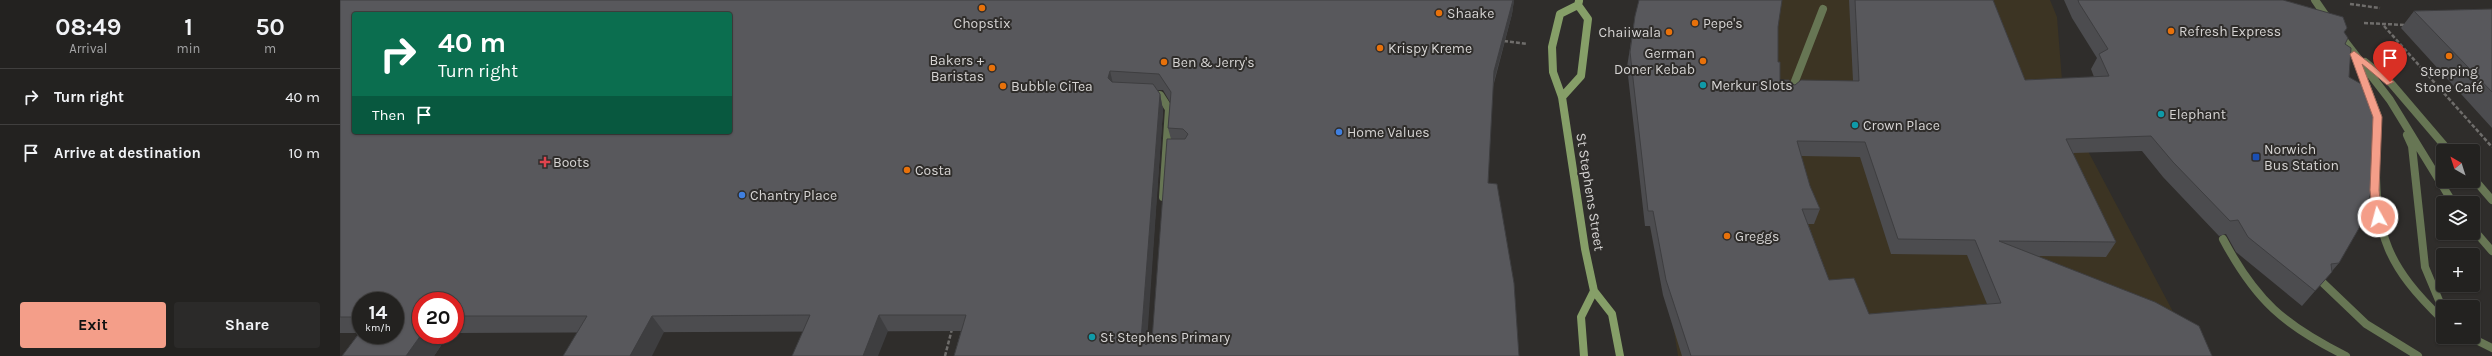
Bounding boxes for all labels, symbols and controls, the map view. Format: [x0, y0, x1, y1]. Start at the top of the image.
marker: Chopstix [977, 3, 987, 13]
place label: Shaake [1447, 5, 1494, 22]
marker: Shaake [1434, 8, 1444, 18]
text: 08:49 [55, 13, 121, 41]
text: 1 [184, 13, 193, 41]
text: 50 [256, 13, 285, 41]
place label: Chopstix [954, 15, 1010, 32]
place label: Pepe's [1703, 15, 1743, 32]
marker: Pepe's [1690, 18, 1700, 28]
place label: Refresh Express [2179, 23, 2281, 40]
place label: Chaiiwala [1598, 24, 1661, 41]
text: 40 m [438, 26, 506, 59]
marker: Refresh Express [2166, 26, 2176, 36]
marker: Chaiiwala [1664, 27, 1674, 37]
icon: right [372, 28, 424, 80]
place label: Krispy Kreme [1388, 40, 1472, 57]
text: Arrival [69, 41, 107, 56]
text: min [177, 41, 200, 56]
text: m [264, 41, 276, 56]
pin [2373, 41, 2407, 82]
marker: Krispy Kreme [1375, 43, 1385, 53]
place label: German Doner Kebab [1614, 45, 1695, 78]
icon: arrive [2379, 47, 2401, 69]
marker: Stepping Stone Café [2444, 51, 2454, 61]
place label: Bakers + Baristas [929, 52, 985, 85]
place label: Ben & Jerry's [1172, 54, 1255, 71]
marker: German Doner Kebab [1698, 56, 1708, 66]
marker: Ben & Jerry's [1159, 57, 1169, 67]
text: Turn right [438, 60, 518, 82]
marker: Bakers + Baristas [987, 63, 997, 73]
place label: Stepping Stone Café [2415, 63, 2483, 96]
place label: Merkur Slots [1711, 77, 1793, 94]
place label: Bubble CiTea [1011, 78, 1093, 95]
marker: Merkur Slots [1698, 80, 1708, 90]
marker: Bubble CiTea [998, 81, 1008, 91]
icon: right [20, 86, 42, 108]
text: Turn right [54, 88, 124, 106]
text: 40 m [285, 88, 320, 106]
icon: arrive [413, 104, 435, 126]
text: Then [372, 106, 405, 124]
place label: Elephant [2169, 106, 2226, 123]
marker: Elephant [2156, 109, 2166, 119]
place label: Crown Place [1863, 117, 1940, 134]
marker: Crown Place [1850, 120, 1860, 130]
place label: Home Values [1347, 124, 1430, 141]
marker: Home Values [1334, 127, 1344, 137]
street label: St Stephens Street [1572, 132, 1608, 252]
place label: Norwich Bus Station [2264, 141, 2339, 174]
icon: arrive [20, 142, 42, 164]
text: Arrive at destination [54, 144, 201, 162]
text: 10 m [289, 144, 320, 162]
north arrow [2436, 144, 2480, 188]
map controls [2436, 144, 2480, 344]
marker: Norwich Bus Station [2251, 152, 2261, 162]
place label: Boots [553, 154, 590, 171]
marker: Boots [540, 157, 550, 167]
place label: Costa [915, 162, 952, 179]
marker: Costa [902, 165, 912, 175]
place label: Chantry Place [750, 187, 837, 204]
marker: Chantry Place [737, 190, 747, 200]
position arrow [2357, 196, 2399, 238]
button: layers [2436, 196, 2480, 240]
place label: Greggs [1735, 228, 1779, 245]
marker: Greggs [1722, 231, 1732, 241]
button: + [2436, 248, 2480, 292]
speed limit sign: 20 [412, 292, 464, 344]
button: − [2436, 300, 2480, 344]
text: 14 [368, 301, 388, 324]
button: Exit [20, 302, 166, 348]
button: Share [174, 302, 320, 348]
text: km/h [365, 322, 391, 334]
place label: St Stephens Primary [1100, 329, 1231, 346]
marker: St Stephens Primary [1087, 332, 1097, 342]

